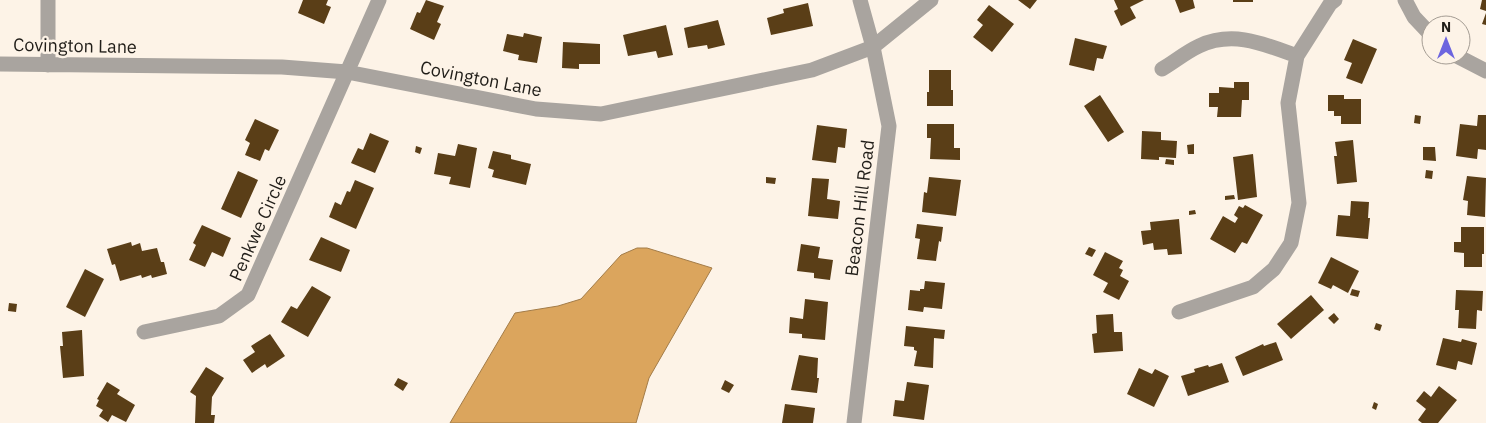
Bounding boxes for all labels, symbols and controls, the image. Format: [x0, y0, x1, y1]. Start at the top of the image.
north arrow [1421, 15, 1471, 65]
text: N [1441, 18, 1451, 36]
street label: Covington Lane [13, 33, 137, 58]
street label: Covington Lane [418, 55, 544, 102]
street label: Beacon Hill Road [840, 138, 879, 277]
street label: Penkwe Circle [224, 171, 291, 285]

